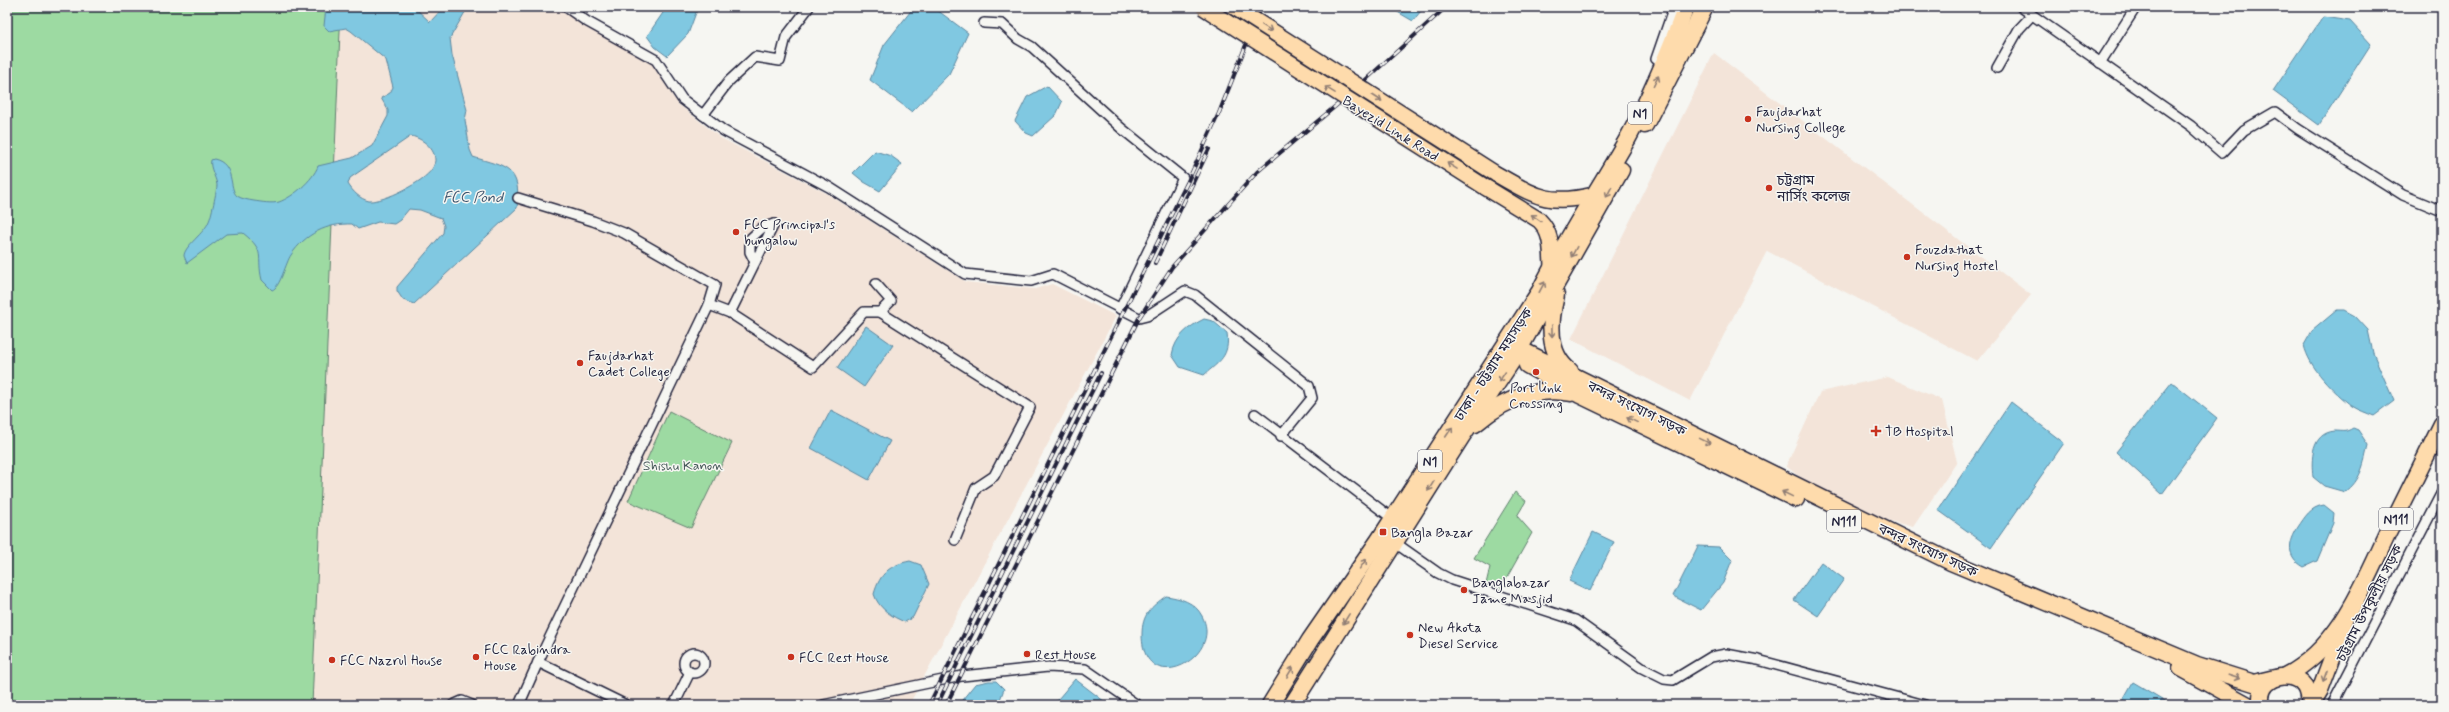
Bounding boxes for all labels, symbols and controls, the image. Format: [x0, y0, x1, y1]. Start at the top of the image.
one-way arrow [1261, 24, 1273, 32]
one-way arrow [1653, 75, 1660, 87]
one-way arrow [1324, 85, 1336, 93]
street label: Bayezid Link Road [1339, 92, 1442, 166]
one-way arrow [1371, 94, 1383, 102]
road number: N1 [1628, 102, 1652, 124]
place label: Faujdarhat Nursing College [1756, 103, 1846, 139]
marker: Faujdarhat Nursing College [1743, 114, 1753, 124]
one-way arrow [1446, 162, 1458, 170]
place label: চট্টগ্রাম নার্সিং কলেজ [1776, 172, 1851, 206]
marker: চট্টগ্রাম নার্সিং কলেজ [1764, 183, 1774, 193]
one-way arrow [1605, 185, 1612, 197]
water label: FCC Pond [443, 188, 504, 208]
one-way arrow [1531, 214, 1542, 222]
place label: FCC Principal's bungalow [744, 216, 835, 251]
marker: FCC Principal's bungalow [731, 227, 741, 237]
place label: Fouzdathat Nursing Hostel [1915, 241, 1998, 277]
one-way arrow [1569, 246, 1577, 258]
marker: Fouzdathat Nursing Hostel [1902, 252, 1912, 262]
one-way arrow [1539, 281, 1546, 293]
street label: ঢাকা - চট্টগ্রাম মহাসড়ক [1450, 304, 1537, 425]
one-way arrow [1548, 324, 1556, 337]
place label: Faujdarhat Cadet College [588, 347, 670, 381]
marker: Faujdarhat Cadet College [575, 358, 585, 368]
marker: Port link Crossing [1531, 367, 1541, 377]
one-way arrow [1497, 371, 1505, 383]
street label: বন্দর সংযোগ সড়ক [1583, 377, 1689, 441]
place label: Port link Crossing [1509, 379, 1563, 413]
one-way arrow [1626, 416, 1638, 423]
place label: TB Hospital [1885, 423, 1954, 441]
marker: TB Hospital [1870, 425, 1882, 437]
one-way arrow [1445, 426, 1453, 437]
one-way arrow [1699, 438, 1711, 446]
road number: N1 [1418, 450, 1442, 472]
park label: Shishu Kanon [643, 457, 723, 475]
one-way arrow [1427, 480, 1435, 491]
one-way arrow [1781, 490, 1793, 497]
road number: N111 [2379, 508, 2413, 530]
road number: N111 [1827, 510, 1861, 532]
street label: বন্দর সংযোগ সড়ক [1874, 520, 1981, 582]
place label: Bangla Bazar [1391, 524, 1473, 543]
marker: Bangla Bazar [1378, 527, 1388, 537]
street label: চট্টগ্রাম উপকূলীয় সড়ক [2332, 541, 2408, 666]
one-way arrow [1359, 559, 1367, 570]
place label: Banglabazar Jame Masjid [1472, 574, 1553, 608]
marker: Banglabazar Jame Masjid [1459, 585, 1469, 595]
one-way arrow [1342, 613, 1350, 624]
place label: New Akota Diesel Service [1418, 619, 1499, 653]
marker: New Akota Diesel Service [1405, 630, 1415, 640]
place label: FCC Rabindra House [484, 641, 571, 675]
place label: Rest House [1035, 646, 1097, 664]
place label: FCC Rest House [799, 649, 889, 667]
marker: Rest House [1022, 649, 1032, 659]
place label: FCC Nazrul House [340, 652, 442, 670]
marker: FCC Rabindra House [471, 652, 481, 662]
marker: FCC Rest House [786, 652, 796, 662]
marker: FCC Nazrul House [327, 655, 337, 665]
one-way arrow [1287, 666, 1295, 678]
one-way arrow [2321, 670, 2329, 682]
one-way arrow [2228, 674, 2241, 681]

